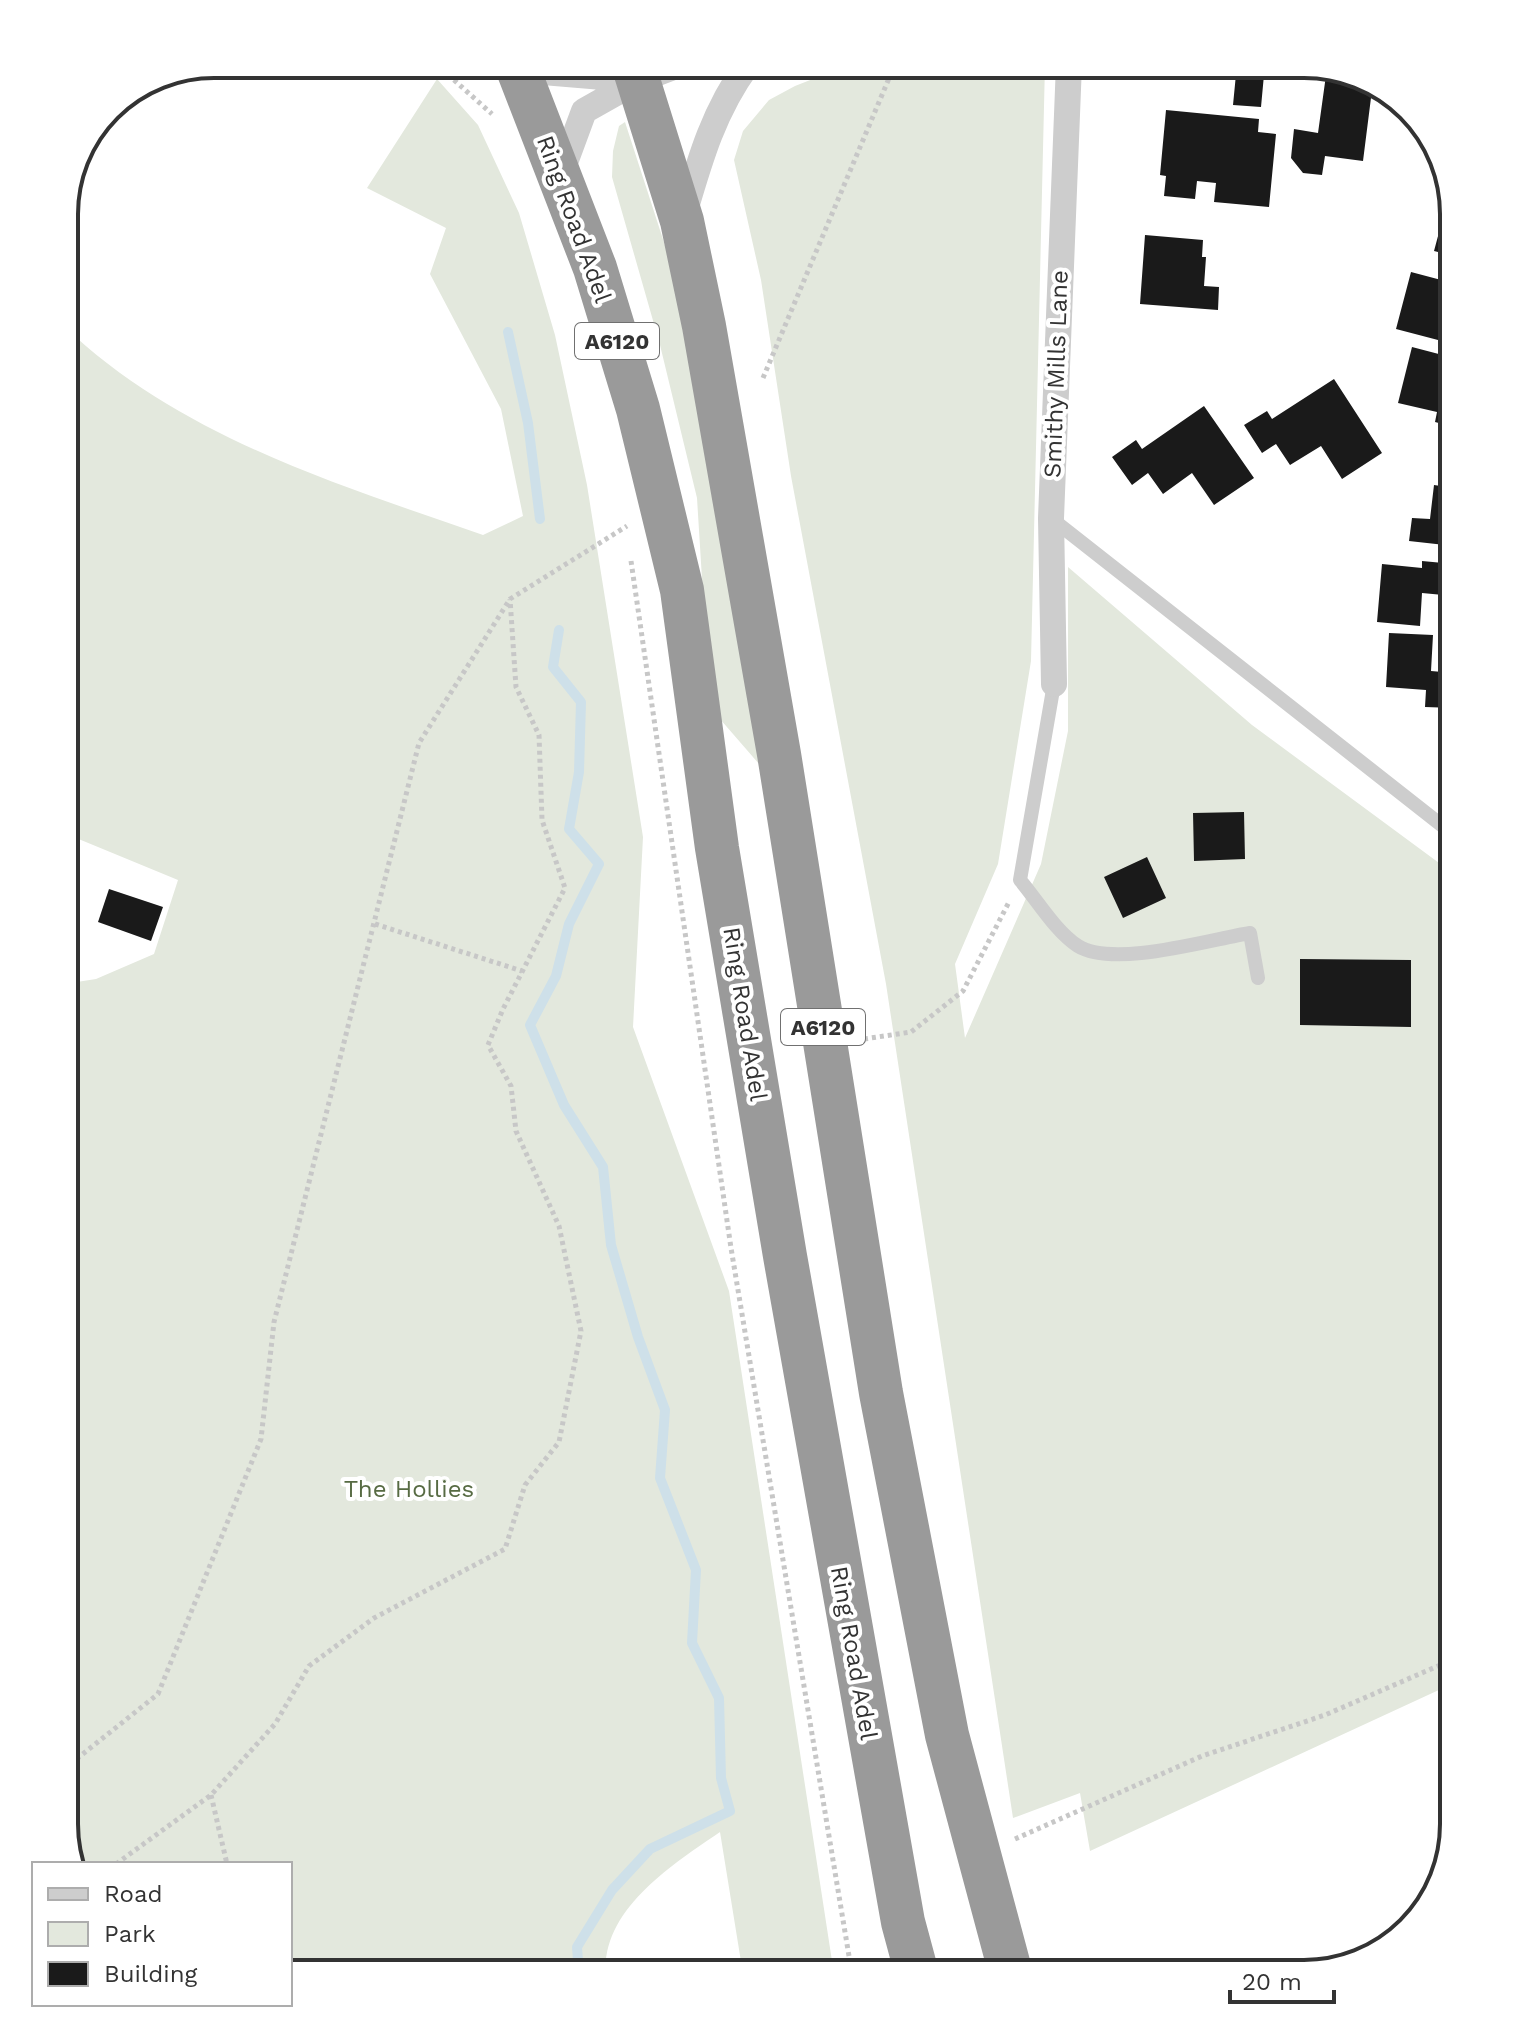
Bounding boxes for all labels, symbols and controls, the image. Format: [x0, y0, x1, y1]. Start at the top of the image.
street label: Ring Road Adel [531, 132, 617, 307]
street label: Smithy Mills Lane [1038, 270, 1074, 478]
road number: A6120 [575, 323, 659, 359]
street label: Ring Road Adel [717, 925, 773, 1104]
road number: A6120 [781, 1009, 865, 1045]
park label: The Hollies [344, 1475, 474, 1503]
street label: Ring Road Adel [825, 1564, 883, 1743]
legend [32, 1862, 292, 2006]
text: Road [104, 1880, 163, 1908]
text: Park [104, 1920, 156, 1948]
scale bar [1230, 1954, 1334, 2004]
text: Building [104, 1960, 197, 1988]
text: 20 m [1242, 1968, 1302, 1996]

